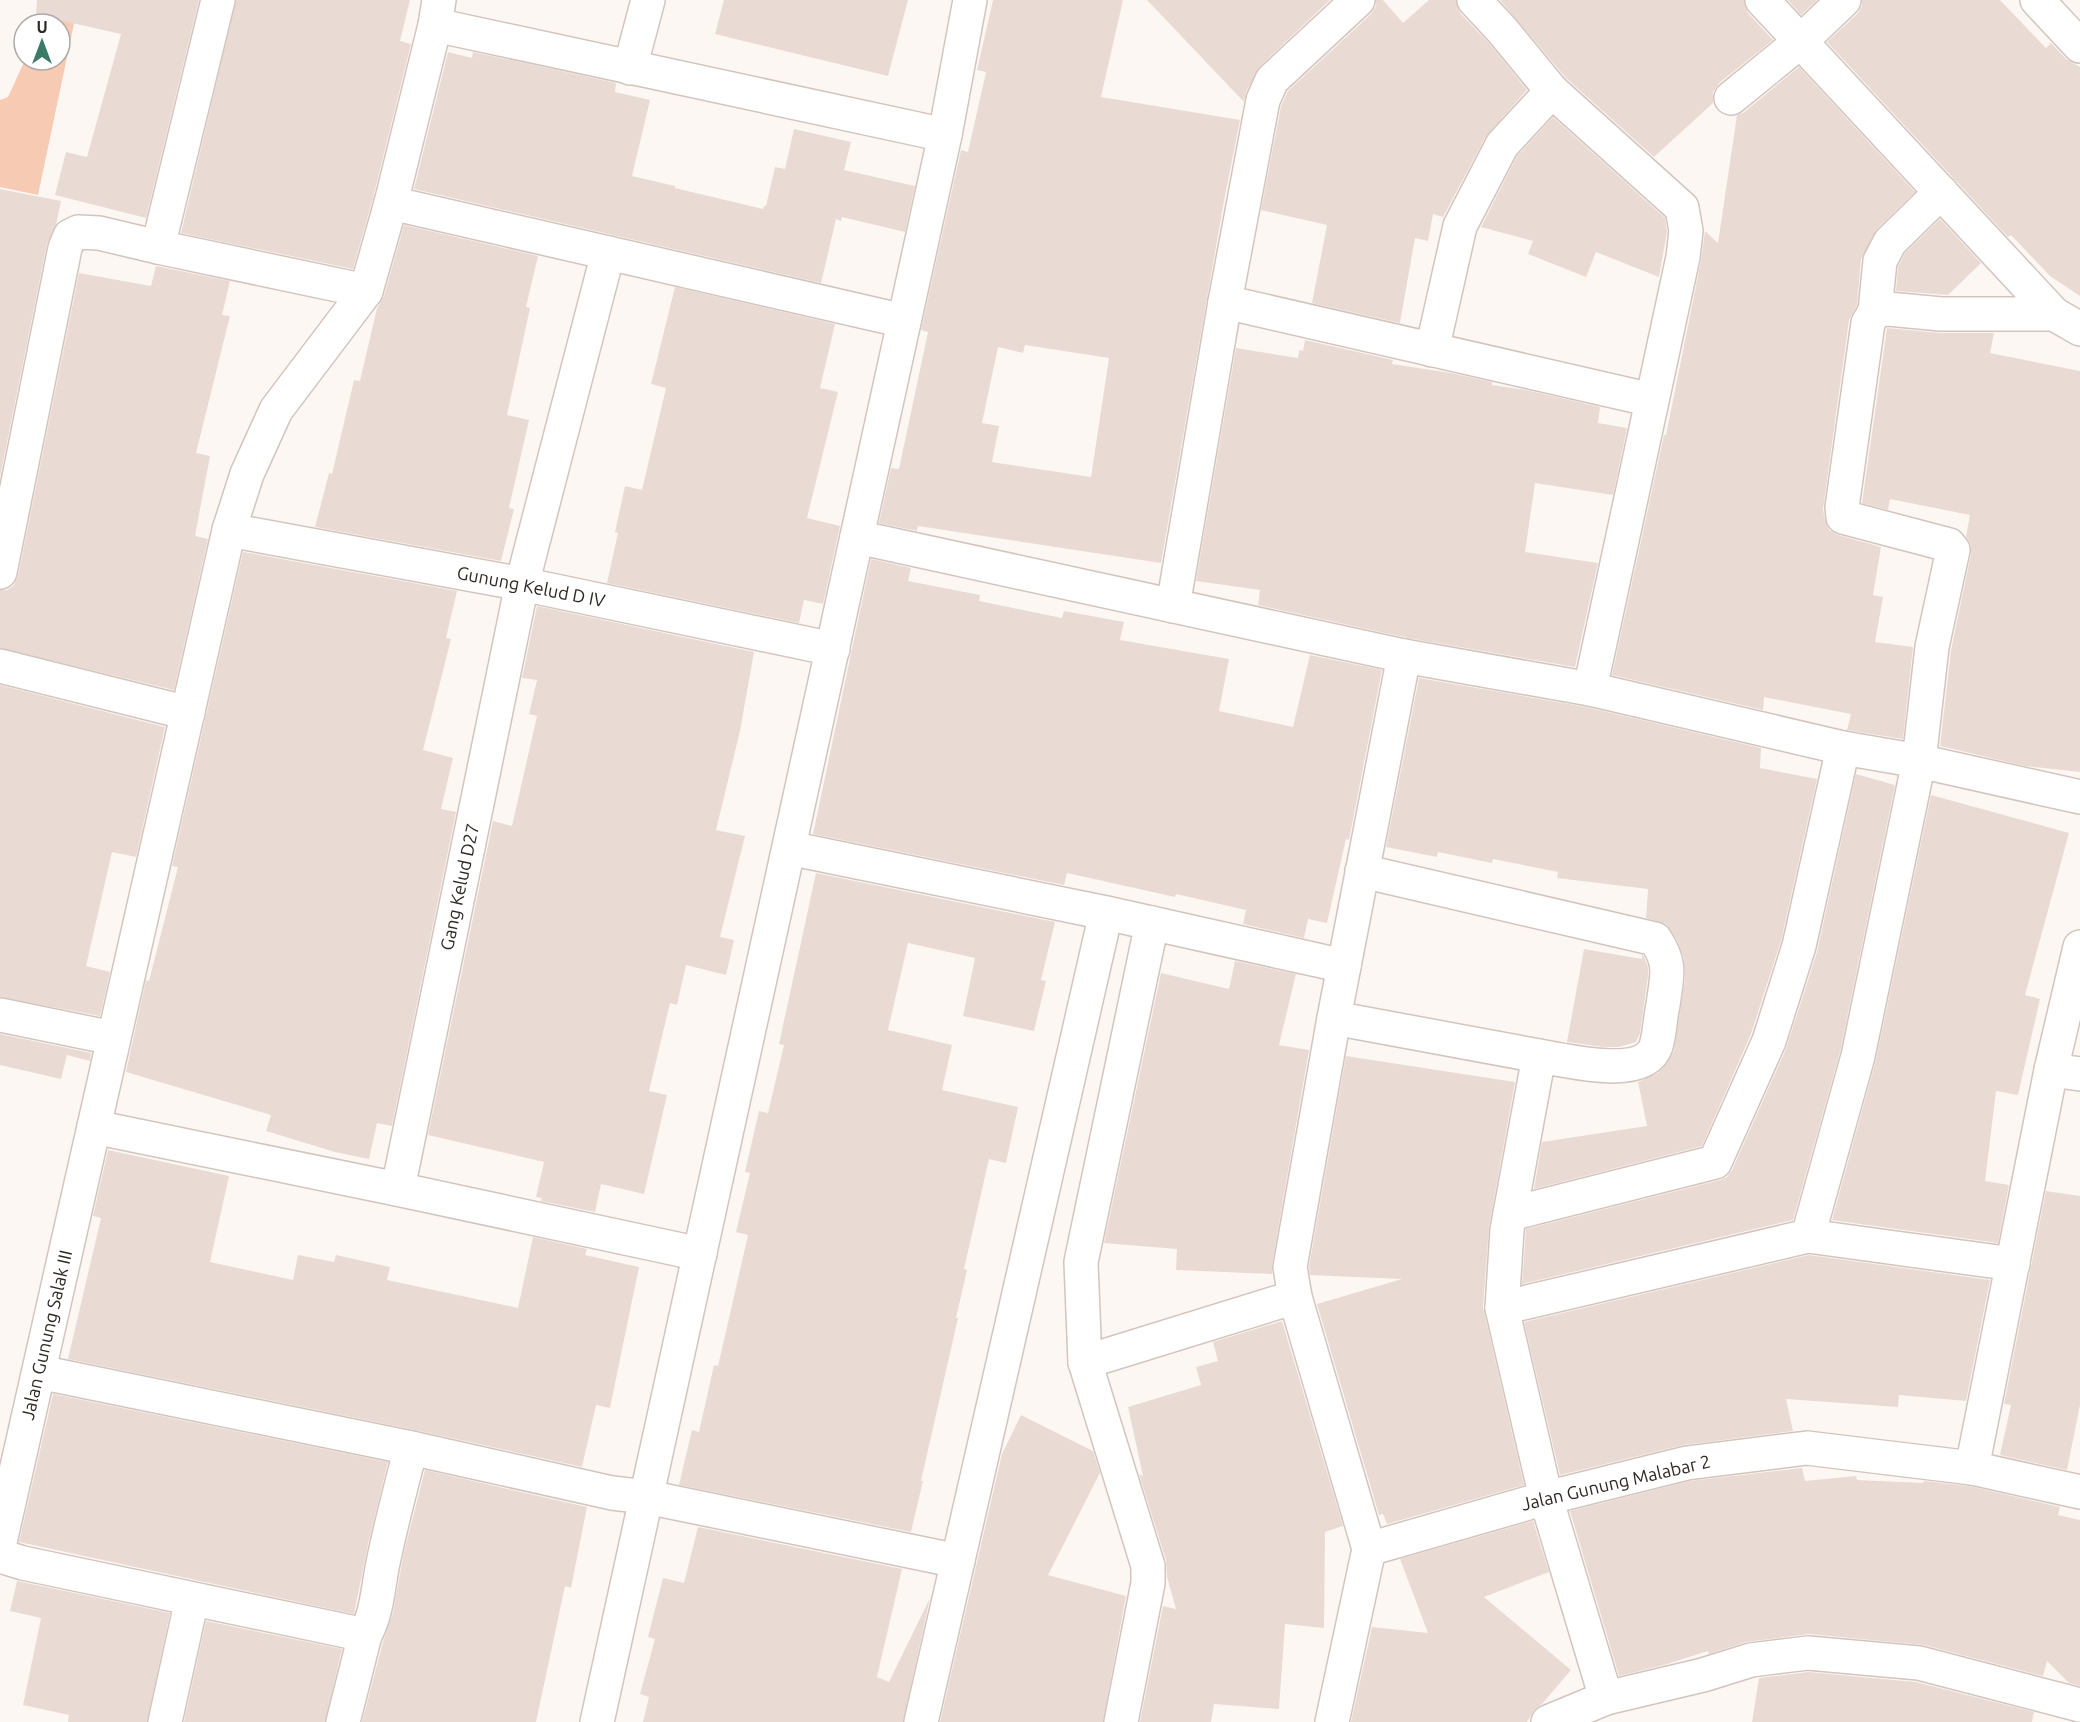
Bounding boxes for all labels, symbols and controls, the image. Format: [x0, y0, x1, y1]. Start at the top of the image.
north arrow [12, 12, 72, 72]
text: U [36, 18, 48, 36]
street label: Gunung Kelud D IV [455, 562, 608, 610]
street label: Gang Kelud D27 [436, 821, 482, 952]
street label: Jalan Gunung Salak III [17, 1248, 75, 1422]
street label: Jalan Gunung Malabar 2 [1519, 1450, 1712, 1514]

